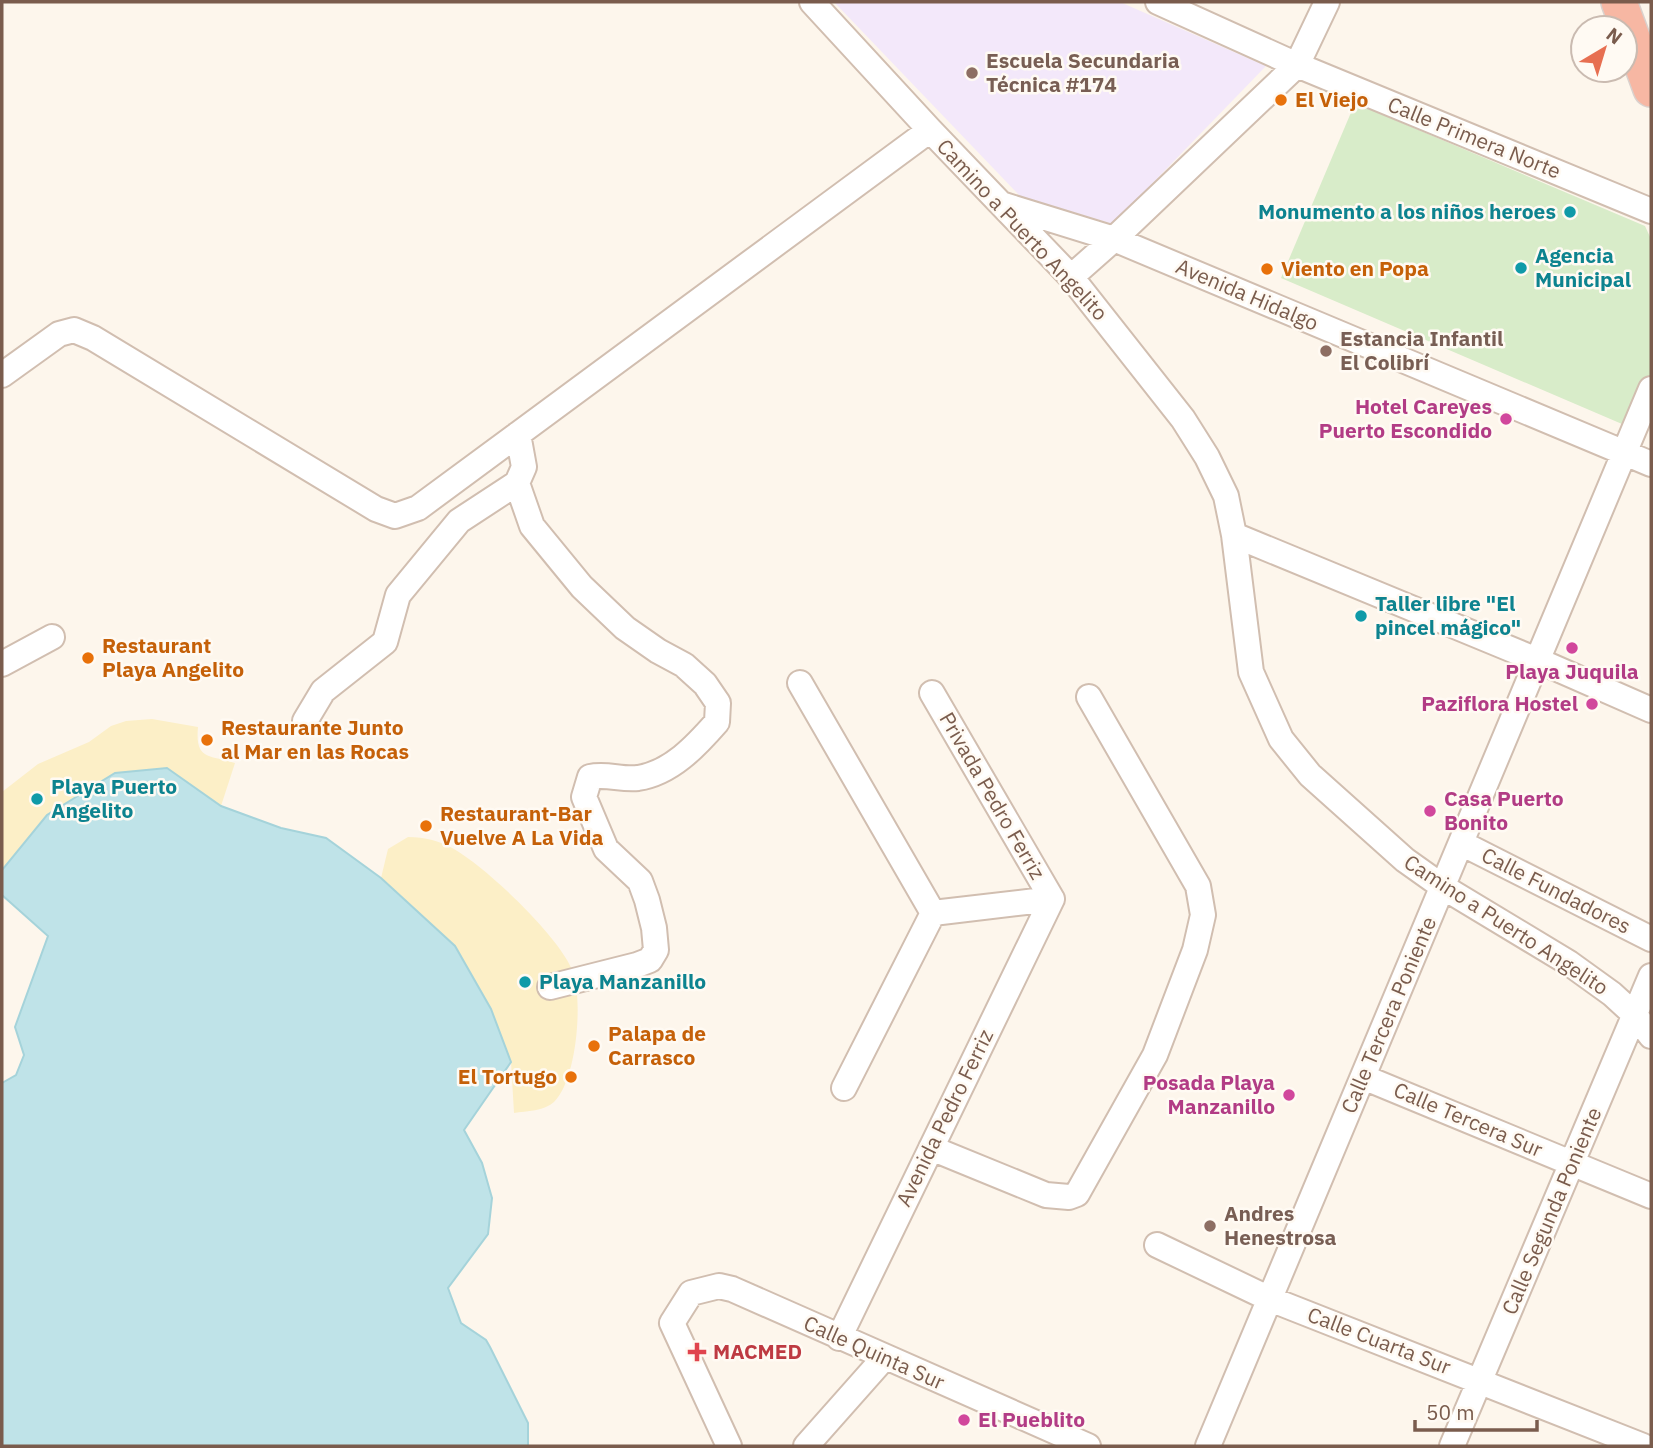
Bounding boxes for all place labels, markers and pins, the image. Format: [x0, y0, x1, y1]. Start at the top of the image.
place label: Escuela Secundaria Técnica #174 [986, 46, 1180, 98]
marker: Escuela Secundaria Técnica #174 [964, 65, 980, 81]
place label: El Viejo [1295, 85, 1369, 113]
marker: El Viejo [1273, 92, 1289, 108]
place label: Monumento a los niños heroes [1258, 197, 1556, 225]
marker: Monumento a los niños heroes [1562, 204, 1578, 220]
place label: Agencia Municipal [1535, 241, 1631, 293]
place label: Viento en Popa [1281, 254, 1429, 282]
marker: Agencia Municipal [1513, 260, 1529, 276]
marker: Viento en Popa [1259, 261, 1275, 277]
place label: Estancia Infantil El Colibrí [1340, 324, 1503, 376]
marker: Estancia Infantil El Colibrí [1318, 343, 1334, 359]
place label: Hotel Careyes Puerto Escondido [1319, 392, 1492, 444]
marker: Hotel Careyes Puerto Escondido [1498, 411, 1514, 427]
place label: Taller libre "El pincel mágico" [1375, 589, 1521, 641]
marker: Taller libre "El pincel mágico" [1353, 608, 1369, 624]
place label: Restaurant Playa Angelito [102, 631, 244, 683]
marker: Playa Juquila [1564, 640, 1580, 656]
marker: Restaurant Playa Angelito [80, 650, 96, 666]
place label: Playa Juquila [1505, 657, 1639, 685]
place label: Paziflora Hostel [1421, 689, 1578, 717]
marker: Paziflora Hostel [1584, 696, 1600, 712]
place label: Restaurante Junto al Mar en las Rocas [221, 713, 409, 765]
marker: Restaurante Junto al Mar en las Rocas [199, 732, 215, 748]
place label: Playa Puerto Angelito [51, 772, 177, 824]
place label: Casa Puerto Bonito [1444, 784, 1564, 836]
marker: Playa Puerto Angelito [29, 791, 45, 807]
place label: Restaurant-Bar Vuelve A La Vida [440, 799, 603, 851]
marker: Casa Puerto Bonito [1422, 803, 1438, 819]
marker: Restaurant-Bar Vuelve A La Vida [418, 818, 434, 834]
place label: Playa Manzanillo [539, 967, 706, 995]
marker: Playa Manzanillo [517, 974, 533, 990]
place label: Palapa de Carrasco [608, 1019, 706, 1071]
marker: Palapa de Carrasco [586, 1038, 602, 1054]
place label: El Tortugo [458, 1062, 557, 1090]
place label: Posada Playa Manzanillo [1143, 1068, 1275, 1120]
marker: El Tortugo [563, 1069, 579, 1085]
marker: Posada Playa Manzanillo [1281, 1087, 1297, 1103]
place label: Andres Henestrosa [1224, 1199, 1337, 1251]
marker: Andres Henestrosa [1202, 1218, 1218, 1234]
place label: MACMED [713, 1337, 802, 1365]
marker: MACMED [687, 1342, 707, 1362]
place label: El Pueblito [978, 1405, 1085, 1433]
marker: El Pueblito [956, 1412, 972, 1428]

